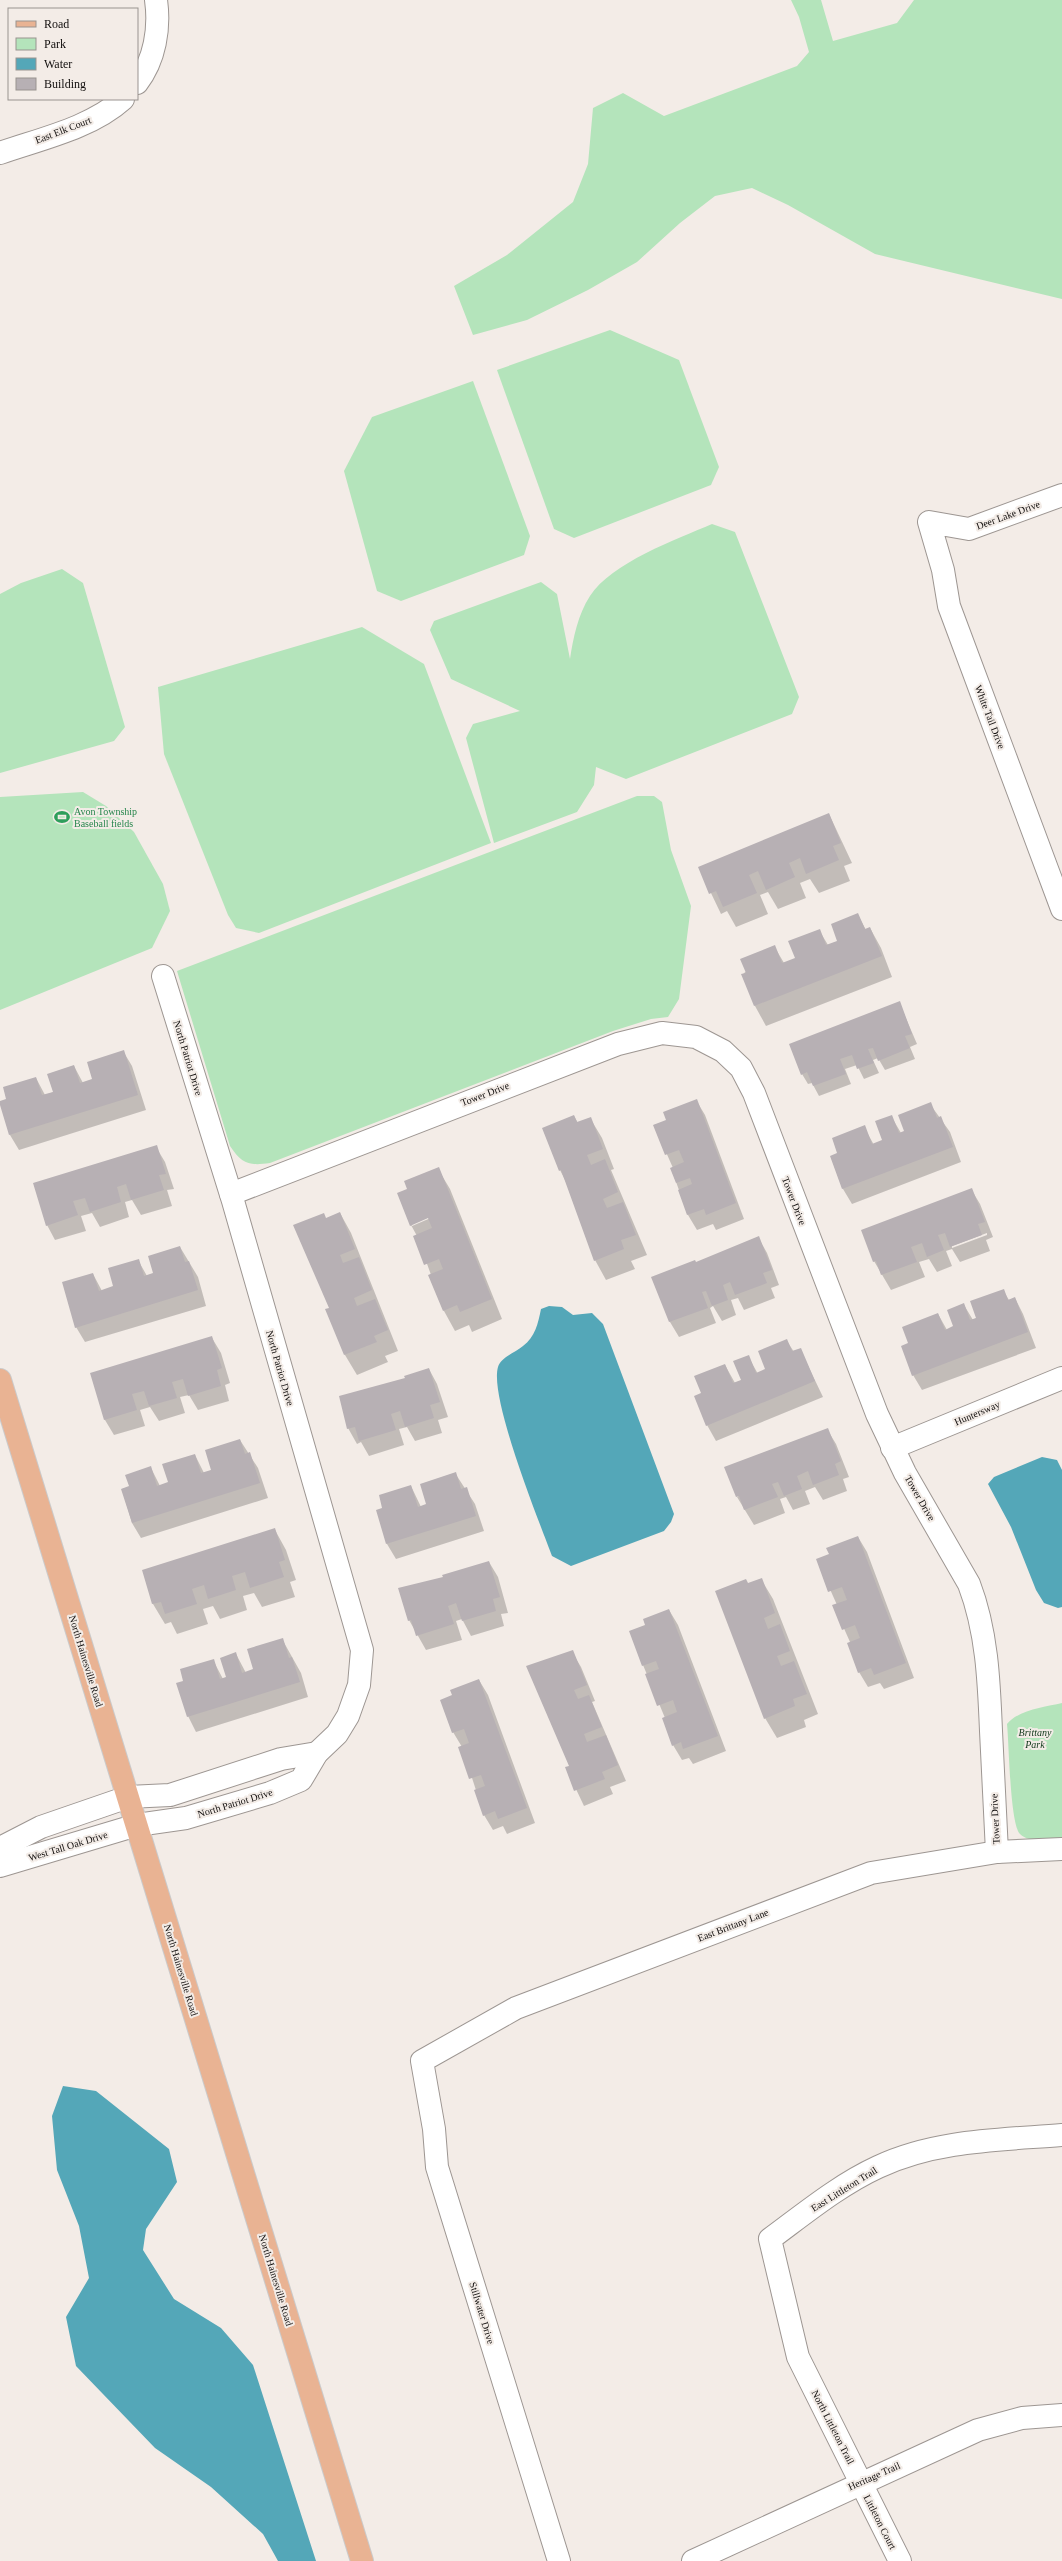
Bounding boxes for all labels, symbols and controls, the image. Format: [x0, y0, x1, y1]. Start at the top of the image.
legend [8, 8, 138, 100]
text: Road [44, 17, 69, 31]
text: Park [44, 37, 66, 51]
text: Water [44, 57, 72, 71]
text: Building [44, 77, 86, 91]
street label: East Elk Court [34, 114, 93, 146]
street label: Deer Lake Drive [975, 498, 1042, 532]
street label: White Tail Drive [973, 684, 1007, 751]
place label: Avon Township Baseball fields [74, 806, 137, 829]
sports icon: Avon Township Baseball fields [53, 808, 71, 826]
street label: North Patriot Drive [171, 1019, 205, 1097]
street label: Tower Drive [459, 1080, 511, 1108]
street label: Tower Drive [780, 1175, 808, 1227]
street label: North Patriot Drive [264, 1329, 296, 1407]
street label: Huntersway [953, 1398, 1001, 1428]
street label: Tower Drive [903, 1473, 938, 1523]
street label: North Hainesville Road [67, 1614, 105, 1708]
park label: Brittany Park [1019, 1727, 1052, 1750]
street label: North Patriot Drive [196, 1786, 274, 1820]
street label: Tower Drive [988, 1793, 1002, 1845]
street label: West Tall Oak Drive [27, 1829, 109, 1863]
street label: East Brittany Lane [696, 1906, 770, 1944]
street label: North Hainesville Road [162, 1923, 200, 2017]
street label: East Littleton Trail [809, 2164, 879, 2214]
street label: North Hainesville Road [257, 2233, 295, 2327]
street label: Stillwater Drive [467, 2281, 497, 2346]
street label: North Littleton Trail [810, 2388, 857, 2466]
street label: Heritage Trail [846, 2460, 902, 2492]
street label: Littleton Court [862, 2493, 899, 2551]

